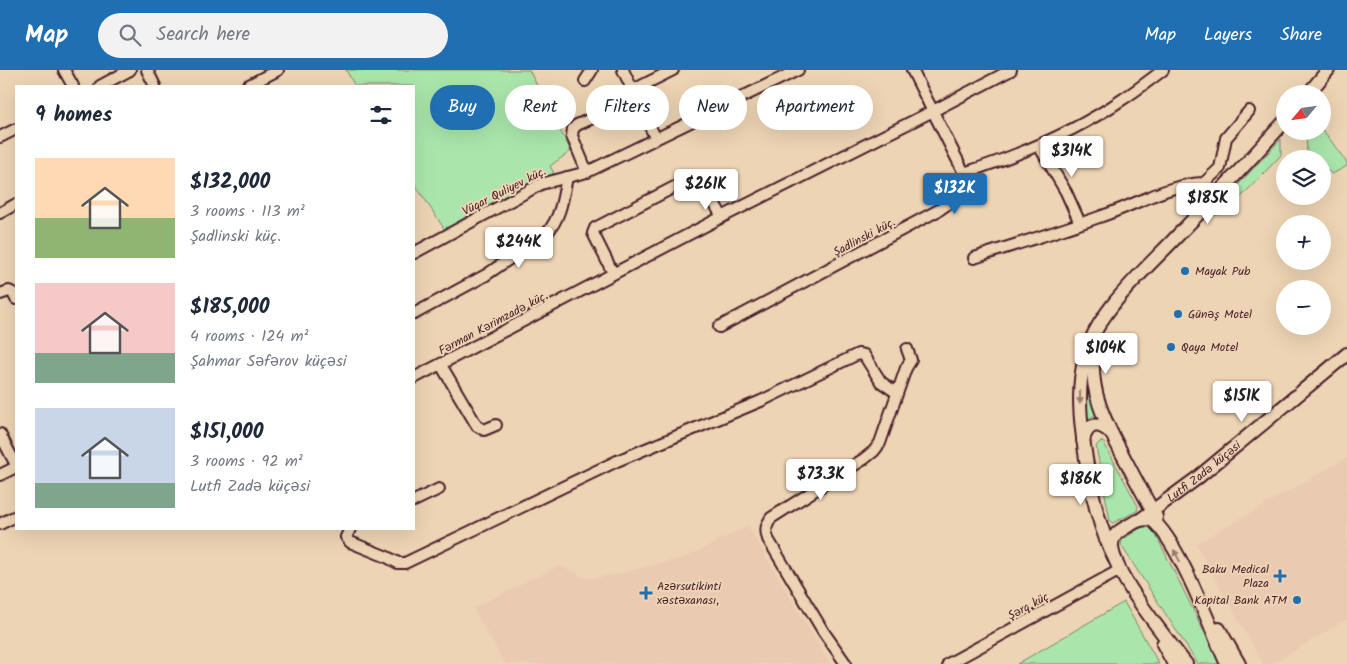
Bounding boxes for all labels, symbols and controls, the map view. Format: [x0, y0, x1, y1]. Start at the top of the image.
search box [98, 13, 448, 58]
text: Map [25, 16, 68, 55]
text: Search here [156, 20, 250, 50]
icon: search [116, 21, 144, 49]
text: Map [1145, 21, 1176, 50]
text: Layers [1204, 21, 1252, 50]
text: Share [1280, 21, 1322, 50]
chip: Buy [430, 85, 495, 130]
chip: Rent [505, 85, 576, 130]
chip: Filters [586, 85, 669, 130]
chip: New [679, 85, 747, 130]
chip: Apartment [757, 85, 873, 130]
north arrow [1276, 85, 1331, 140]
map controls [1276, 85, 1331, 335]
text: 9 homes [35, 99, 112, 132]
icon: filters [367, 101, 395, 129]
pin: $314K [1037, 136, 1107, 178]
text: $314K [1051, 139, 1093, 164]
button: layers [1276, 150, 1331, 205]
street label: Vüqar Quliyev küç. [459, 162, 550, 221]
text: $132,000 [190, 166, 270, 199]
pin: $261K [671, 168, 741, 211]
text: $261K [685, 172, 727, 197]
pin: $132K [920, 172, 990, 215]
text: $132K [934, 176, 976, 201]
icon: home [75, 178, 135, 238]
pin: $185K [1173, 182, 1243, 225]
text: $185K [1187, 186, 1229, 211]
text: 3 rooms · 113 m² [190, 199, 305, 224]
street label: Şadlinski küç. [830, 213, 899, 262]
button: + [1276, 215, 1331, 270]
text: Şadlinski küç. [190, 224, 281, 249]
pin: $244K [484, 226, 554, 269]
text: $244K [496, 230, 542, 255]
place label: Mayak Pub [1195, 262, 1251, 281]
marker: Mayak Pub [1179, 265, 1191, 277]
button: − [1276, 280, 1331, 335]
street label: Fərman Kərimzadə küç. [435, 286, 551, 360]
text: $185,000 [190, 291, 270, 324]
icon: home [75, 303, 135, 363]
place label: Günəş Motel [1188, 305, 1252, 324]
marker: Günəş Motel [1172, 308, 1184, 320]
text: 4 rooms · 124 m² [190, 324, 308, 349]
pin: $104K [1071, 332, 1141, 375]
text: $104K [1086, 336, 1126, 361]
place label: Qaya Motel [1181, 338, 1238, 357]
marker: Qaya Motel [1165, 341, 1177, 353]
text: Şahmar Səfərov küçəsi [190, 349, 347, 374]
pin: $151K [1207, 380, 1277, 423]
text: $151K [1224, 384, 1260, 409]
one-way arrow [1076, 389, 1084, 405]
text: $151,000 [190, 416, 264, 449]
icon: home [75, 428, 135, 488]
street label: Lutfi Zadə küçəsi [1163, 436, 1246, 507]
text: 3 rooms · 92 m² [190, 449, 303, 474]
pin: $73.3K [780, 458, 862, 501]
text: $73.3K [797, 462, 845, 487]
pin: $186K [1046, 464, 1116, 506]
text: $186K [1060, 467, 1102, 492]
text: Lutfi Zadə küçəsi [190, 474, 310, 499]
one-way arrow [1173, 549, 1181, 563]
place label: Baku Medical Plaza [1202, 560, 1269, 593]
marker: Baku Medical Plaza [1273, 569, 1287, 583]
place label: Azərsutikinti xəstəxanası, [656, 577, 722, 610]
marker: Azərsutikinti xəstəxanası, [639, 586, 653, 600]
street label: Şərq küç [1004, 588, 1052, 625]
place label: Kapital Bank ATM [1194, 591, 1288, 610]
marker: Kapital Bank ATM [1291, 594, 1303, 606]

